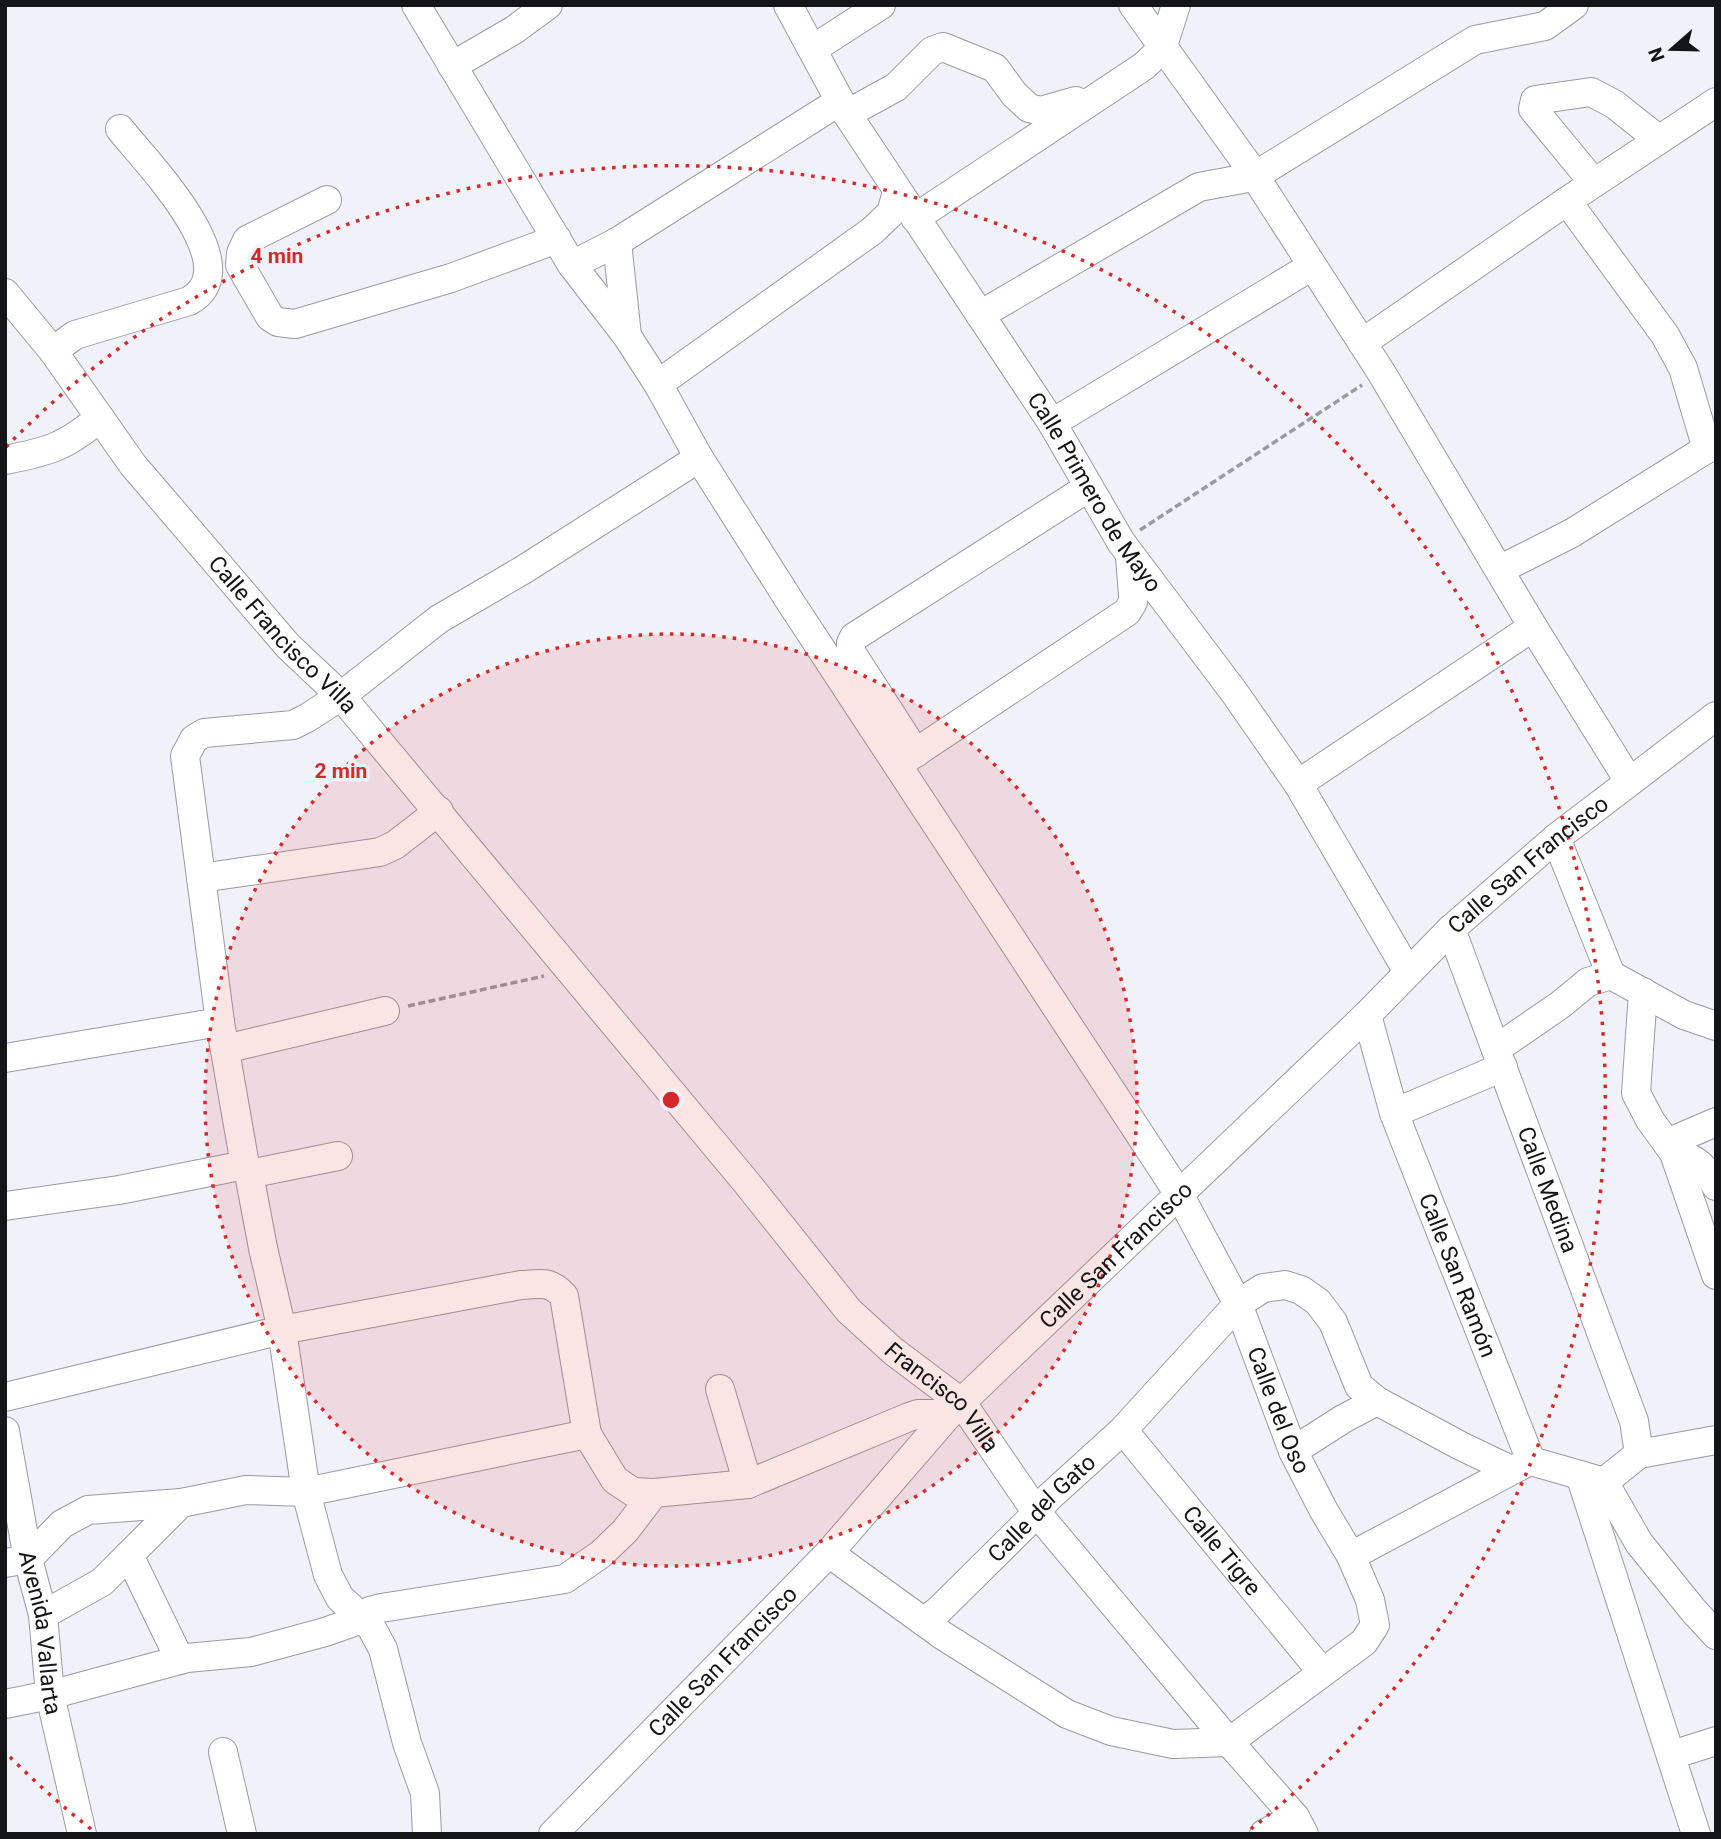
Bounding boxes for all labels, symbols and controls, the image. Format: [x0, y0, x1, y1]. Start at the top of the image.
north arrow [1637, 14, 1707, 84]
text: N [1643, 44, 1670, 65]
text: 4 min [251, 244, 303, 268]
street label: Calle Primero de Mayo [1022, 387, 1167, 597]
street label: Calle Francisco Villa [203, 550, 363, 719]
text: 2 min [315, 759, 367, 783]
street label: Calle San Francisco [1442, 790, 1614, 940]
centre of rings [659, 1088, 683, 1112]
street label: Calle Medina [1512, 1123, 1583, 1257]
street label: Calle San Francisco [1034, 1176, 1198, 1334]
street label: Calle San Ramón [1413, 1190, 1502, 1361]
street label: Francisco Villa [879, 1337, 1005, 1457]
street label: Calle del Oso [1241, 1343, 1315, 1479]
street label: Calle del Gato [982, 1449, 1101, 1568]
street label: Calle Tigre [1177, 1500, 1266, 1601]
street label: Avenida Vallarta [13, 1549, 67, 1717]
street label: Calle San Francisco [643, 1581, 803, 1743]

